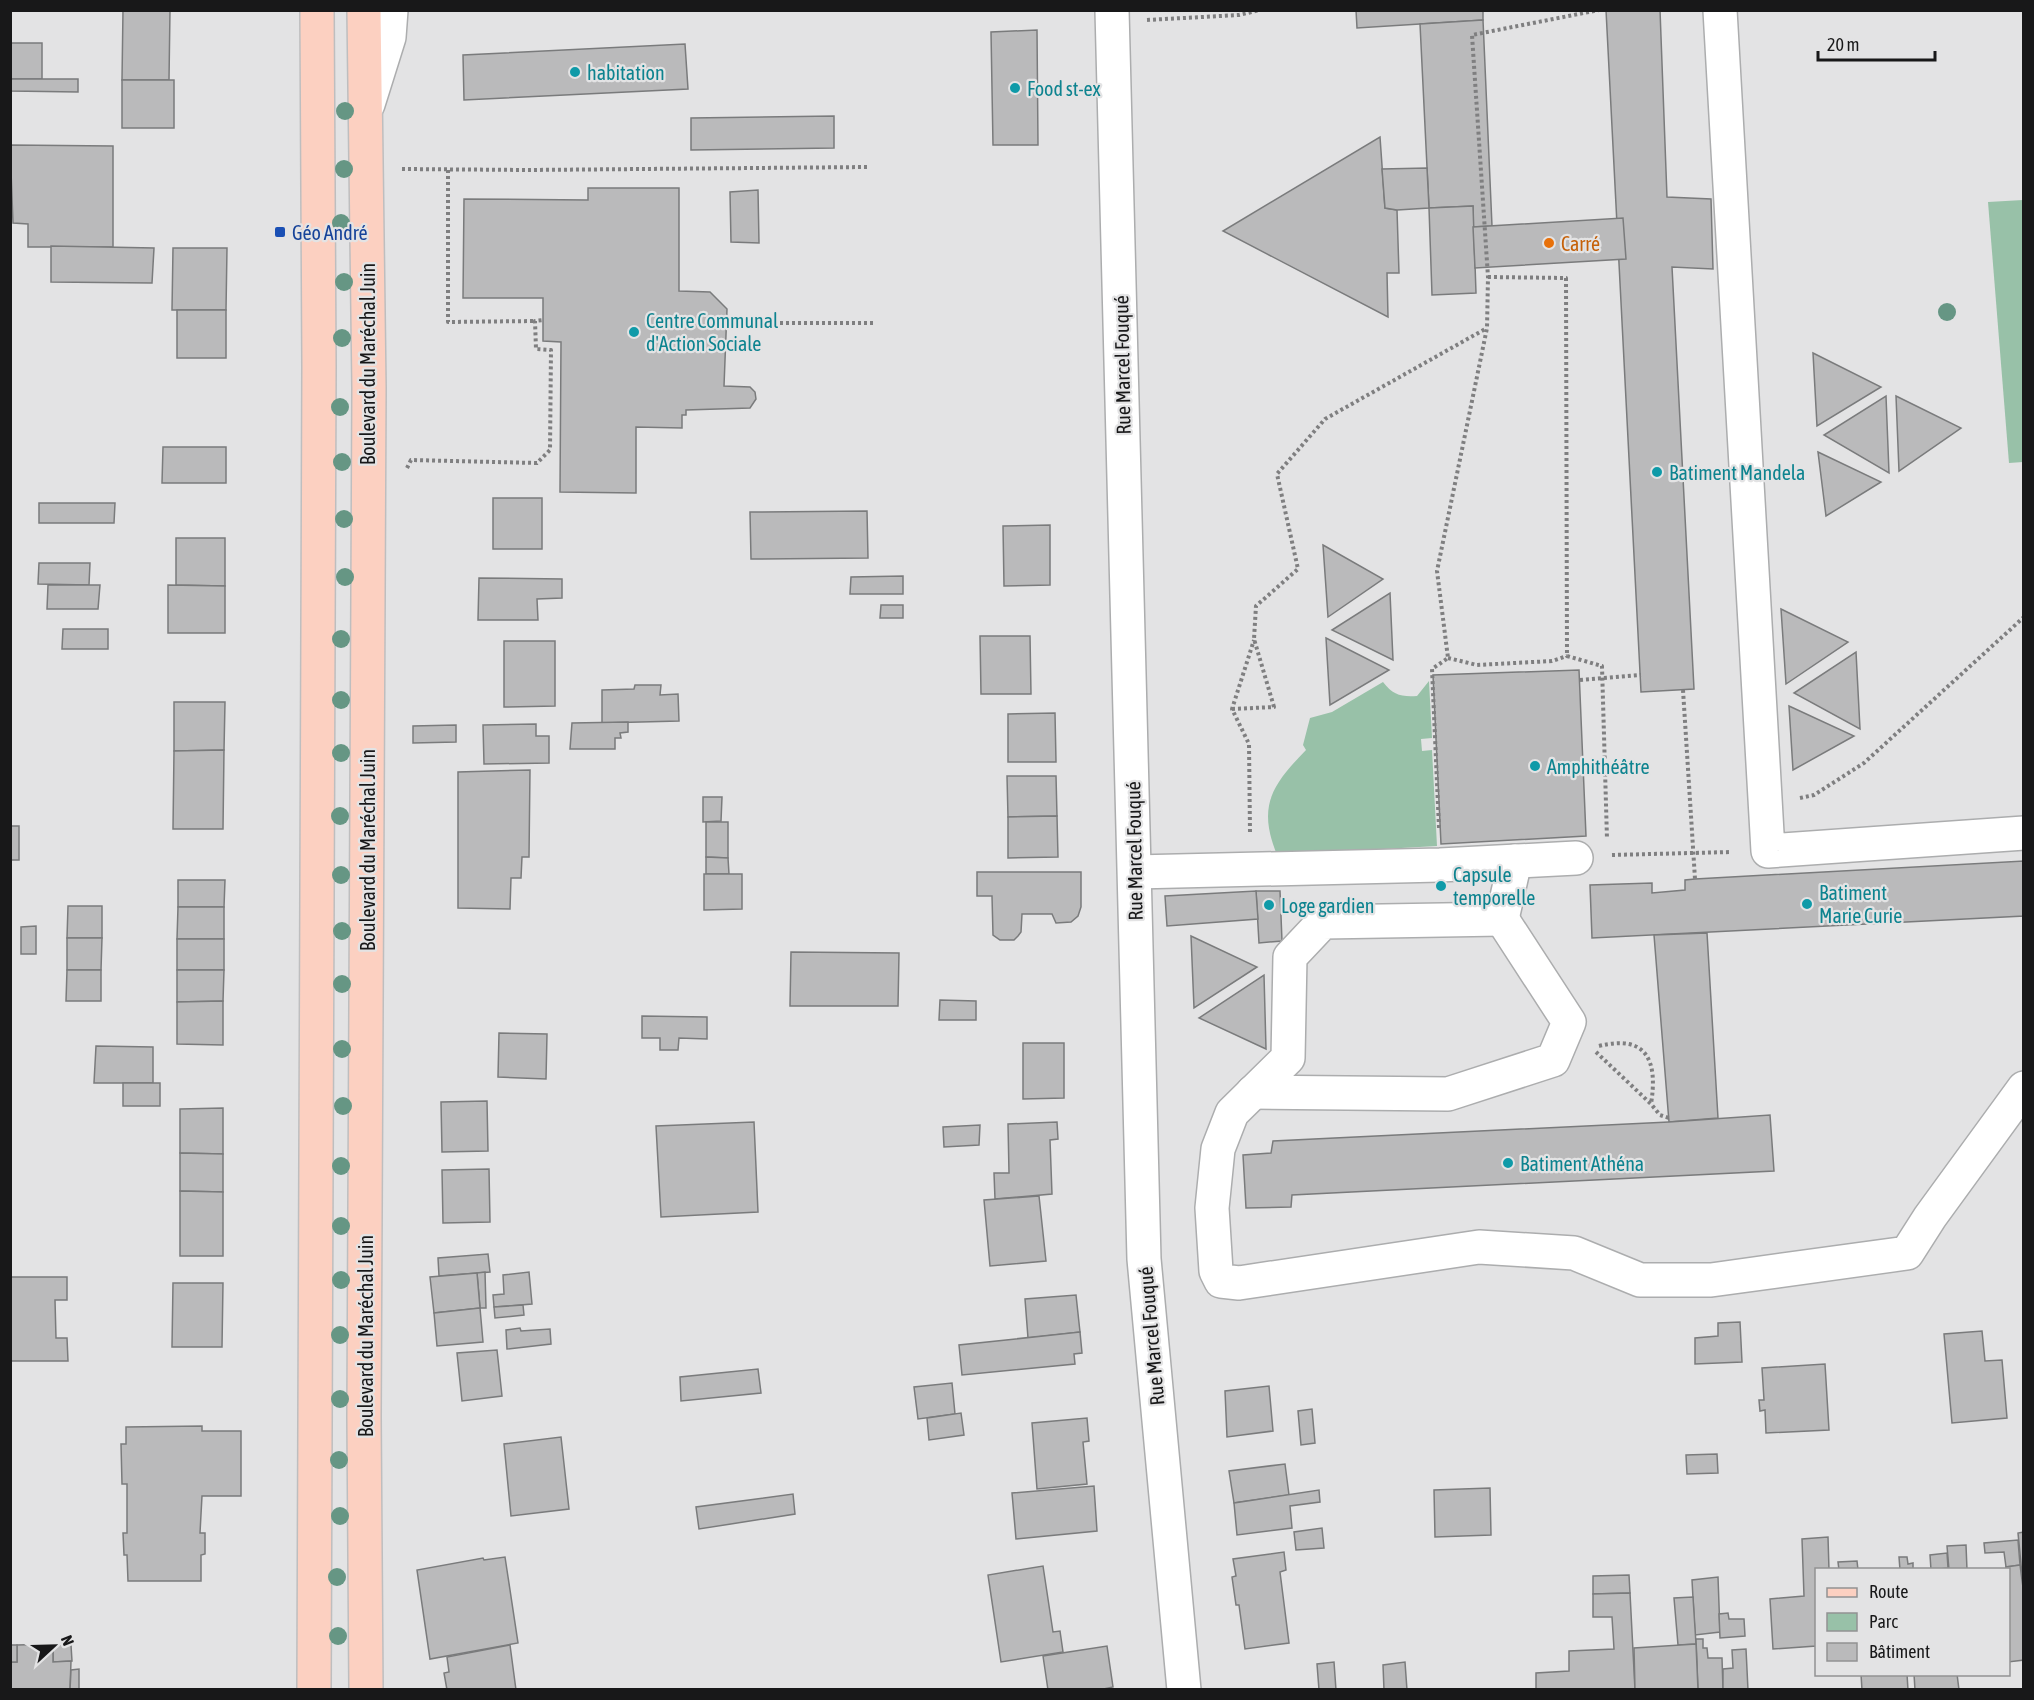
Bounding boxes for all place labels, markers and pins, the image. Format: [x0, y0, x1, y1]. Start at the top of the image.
place label: habitation [587, 61, 665, 84]
marker: habitation [568, 65, 582, 79]
place label: Food st-ex [1027, 77, 1100, 100]
marker: Food st-ex [1008, 81, 1022, 95]
place label: Géo André [292, 221, 368, 244]
marker: Géo André [273, 225, 287, 239]
place label: Carré [1561, 232, 1600, 255]
marker: Carré [1542, 236, 1556, 250]
place label: Centre Communal d'Action Sociale [646, 309, 779, 355]
marker: Centre Communal d'Action Sociale [627, 325, 641, 339]
place label: Batiment Mandela [1669, 461, 1805, 484]
marker: Batiment Mandela [1650, 465, 1664, 479]
place label: Amphithéâtre [1547, 755, 1650, 778]
marker: Amphithéâtre [1528, 759, 1542, 773]
place label: Capsule temporelle [1453, 863, 1535, 909]
marker: Capsule temporelle [1434, 879, 1448, 893]
place label: Batiment Marie Curie [1819, 881, 1902, 927]
place label: Loge gardien [1281, 894, 1374, 917]
marker: Batiment Marie Curie [1800, 897, 1814, 911]
marker: Loge gardien [1262, 898, 1276, 912]
place label: Batiment Athéna [1520, 1152, 1644, 1175]
marker: Batiment Athéna [1501, 1156, 1515, 1170]

